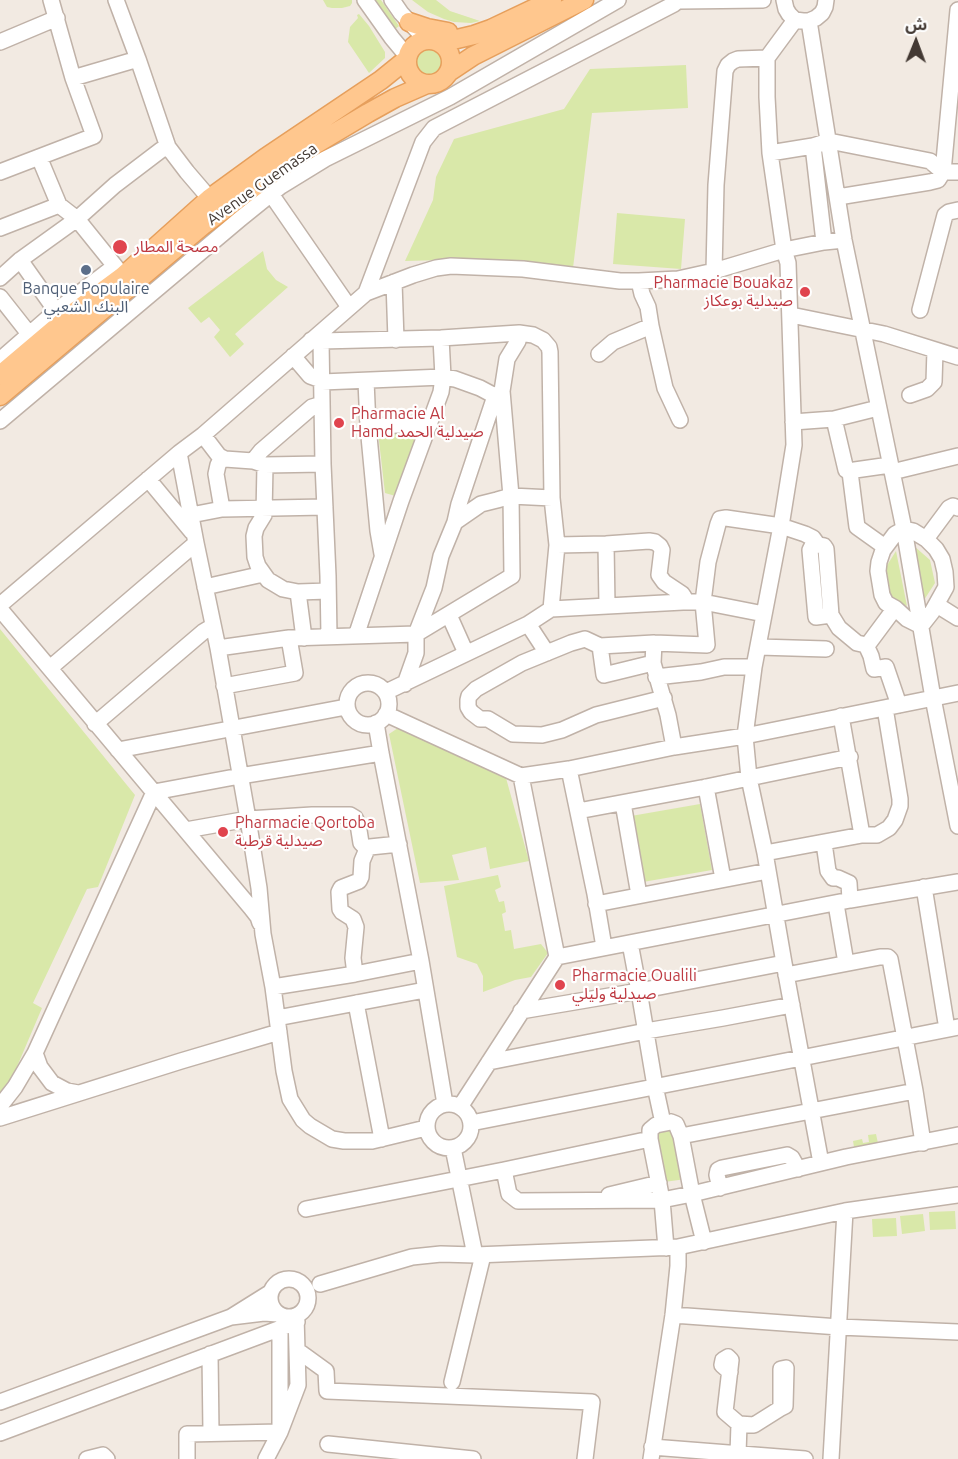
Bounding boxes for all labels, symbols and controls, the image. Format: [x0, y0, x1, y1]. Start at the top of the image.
north arrow [886, 12, 946, 72]
text: ش [905, 15, 927, 33]
street label: Avenue Guemassa [203, 139, 321, 229]
place label: مصحة المطار [134, 237, 218, 257]
marker: مصحة المطار [111, 238, 129, 256]
marker: Banque Populaire البنك الشعبي [79, 263, 93, 277]
place label: Pharmacie Bouakaz صيدلية بوعكاز [654, 273, 793, 311]
place label: Banque Populaire البنك الشعبي [23, 279, 149, 317]
marker: Pharmacie Bouakaz صيدلية بوعكاز [798, 285, 812, 299]
place label: Pharmacie Al Hamd صيدلية الحمد [351, 404, 484, 442]
marker: Pharmacie Al Hamd صيدلية الحمد [332, 416, 346, 430]
place label: Pharmacie Qortoba صيدلية قرطبة [235, 813, 375, 851]
marker: Pharmacie Qortoba صيدلية قرطبة [216, 825, 230, 839]
place label: Pharmacie Oualili صيدلية وليلي [572, 966, 697, 1004]
marker: Pharmacie Oualili صيدلية وليلي [553, 978, 567, 992]

